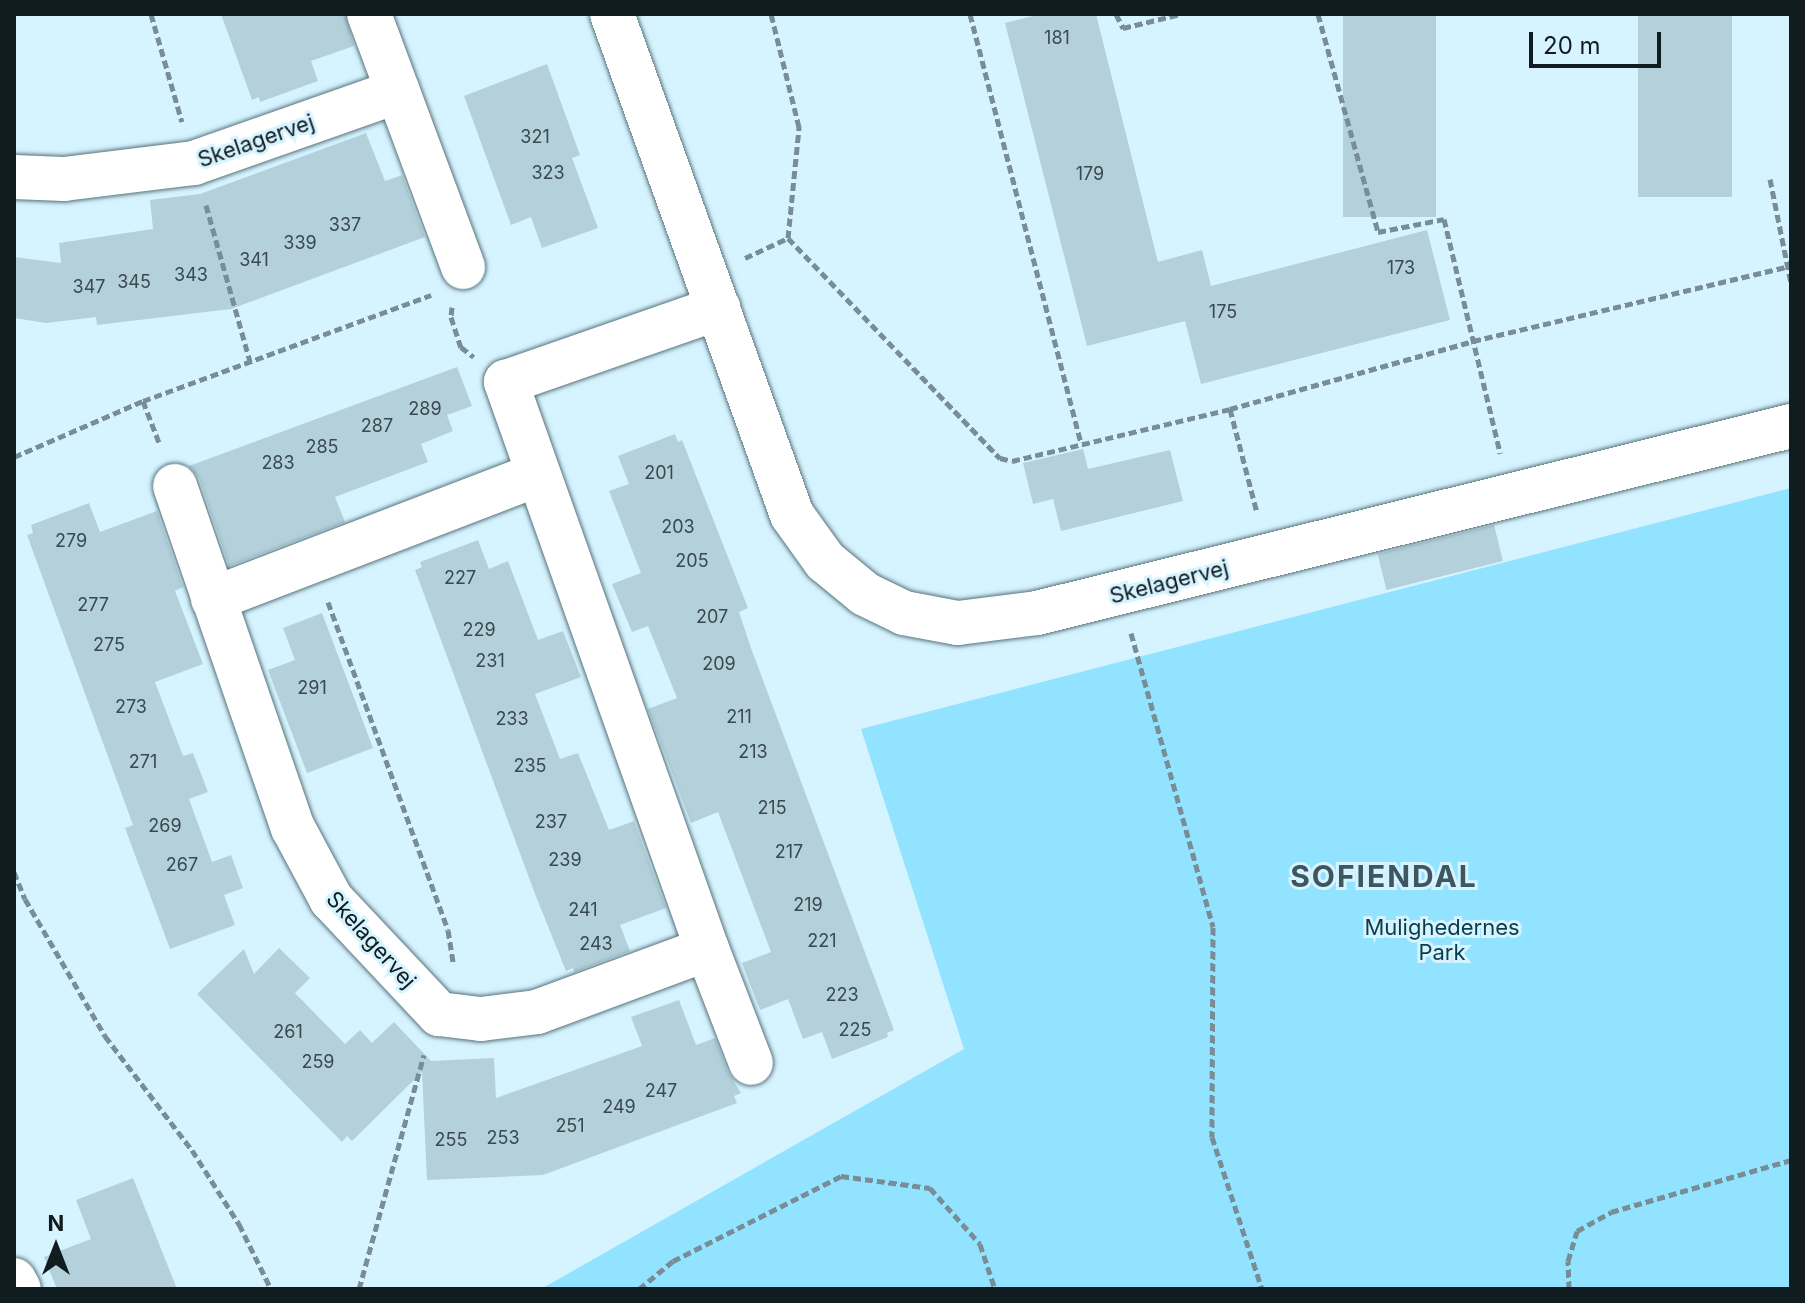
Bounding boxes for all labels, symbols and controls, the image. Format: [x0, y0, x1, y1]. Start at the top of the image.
scale bar [1533, 16, 1665, 66]
house number: 181 [1044, 27, 1070, 49]
text: 20 m [1543, 31, 1601, 60]
street label: Skelagervej [194, 109, 318, 173]
house number: 321 [520, 126, 550, 148]
house number: 323 [531, 162, 565, 184]
house number: 179 [1076, 163, 1104, 185]
house number: 337 [329, 214, 361, 236]
house number: 339 [283, 232, 317, 254]
house number: 341 [239, 249, 269, 271]
house number: 173 [1387, 257, 1415, 279]
house number: 343 [174, 264, 208, 286]
house number: 345 [117, 271, 151, 293]
house number: 347 [73, 276, 105, 298]
house number: 175 [1209, 301, 1237, 323]
house number: 289 [408, 398, 442, 420]
house number: 287 [361, 415, 393, 437]
house number: 285 [305, 436, 339, 458]
house number: 283 [261, 452, 295, 474]
house number: 201 [644, 462, 674, 484]
house number: 203 [661, 516, 695, 538]
house number: 279 [55, 530, 87, 552]
house number: 205 [675, 550, 709, 572]
street label: Skelagervej [1107, 555, 1231, 609]
house number: 227 [444, 567, 476, 589]
house number: 277 [77, 594, 109, 616]
house number: 207 [696, 606, 728, 628]
house number: 229 [462, 619, 496, 641]
house number: 275 [93, 634, 125, 656]
house number: 231 [475, 650, 505, 672]
house number: 209 [702, 653, 736, 675]
house number: 291 [297, 677, 327, 699]
house number: 273 [115, 696, 147, 718]
house number: 211 [726, 706, 752, 728]
house number: 233 [495, 708, 529, 730]
house number: 213 [738, 741, 768, 763]
house number: 271 [129, 751, 157, 773]
house number: 235 [513, 755, 547, 777]
house number: 215 [757, 797, 787, 819]
house number: 237 [535, 811, 567, 833]
house number: 269 [148, 815, 182, 837]
house number: 217 [775, 841, 803, 863]
house number: 239 [548, 849, 582, 871]
house number: 267 [166, 854, 198, 876]
district label: SOFIENDAL [1290, 858, 1478, 894]
street label: Skelagervej [321, 886, 421, 994]
house number: 219 [793, 894, 823, 916]
house number: 241 [568, 899, 598, 921]
park label: Mulighedernes Park [1364, 914, 1520, 966]
house number: 221 [807, 930, 837, 952]
house number: 243 [579, 933, 613, 955]
house number: 223 [825, 984, 859, 1006]
house number: 225 [839, 1019, 871, 1041]
house number: 261 [273, 1021, 303, 1043]
house number: 259 [301, 1051, 335, 1073]
house number: 247 [645, 1080, 677, 1102]
house number: 249 [602, 1096, 636, 1118]
house number: 251 [555, 1115, 585, 1137]
house number: 253 [486, 1127, 520, 1149]
house number: 255 [435, 1129, 467, 1151]
north arrow [16, 1207, 96, 1287]
text: N [48, 1210, 64, 1236]

